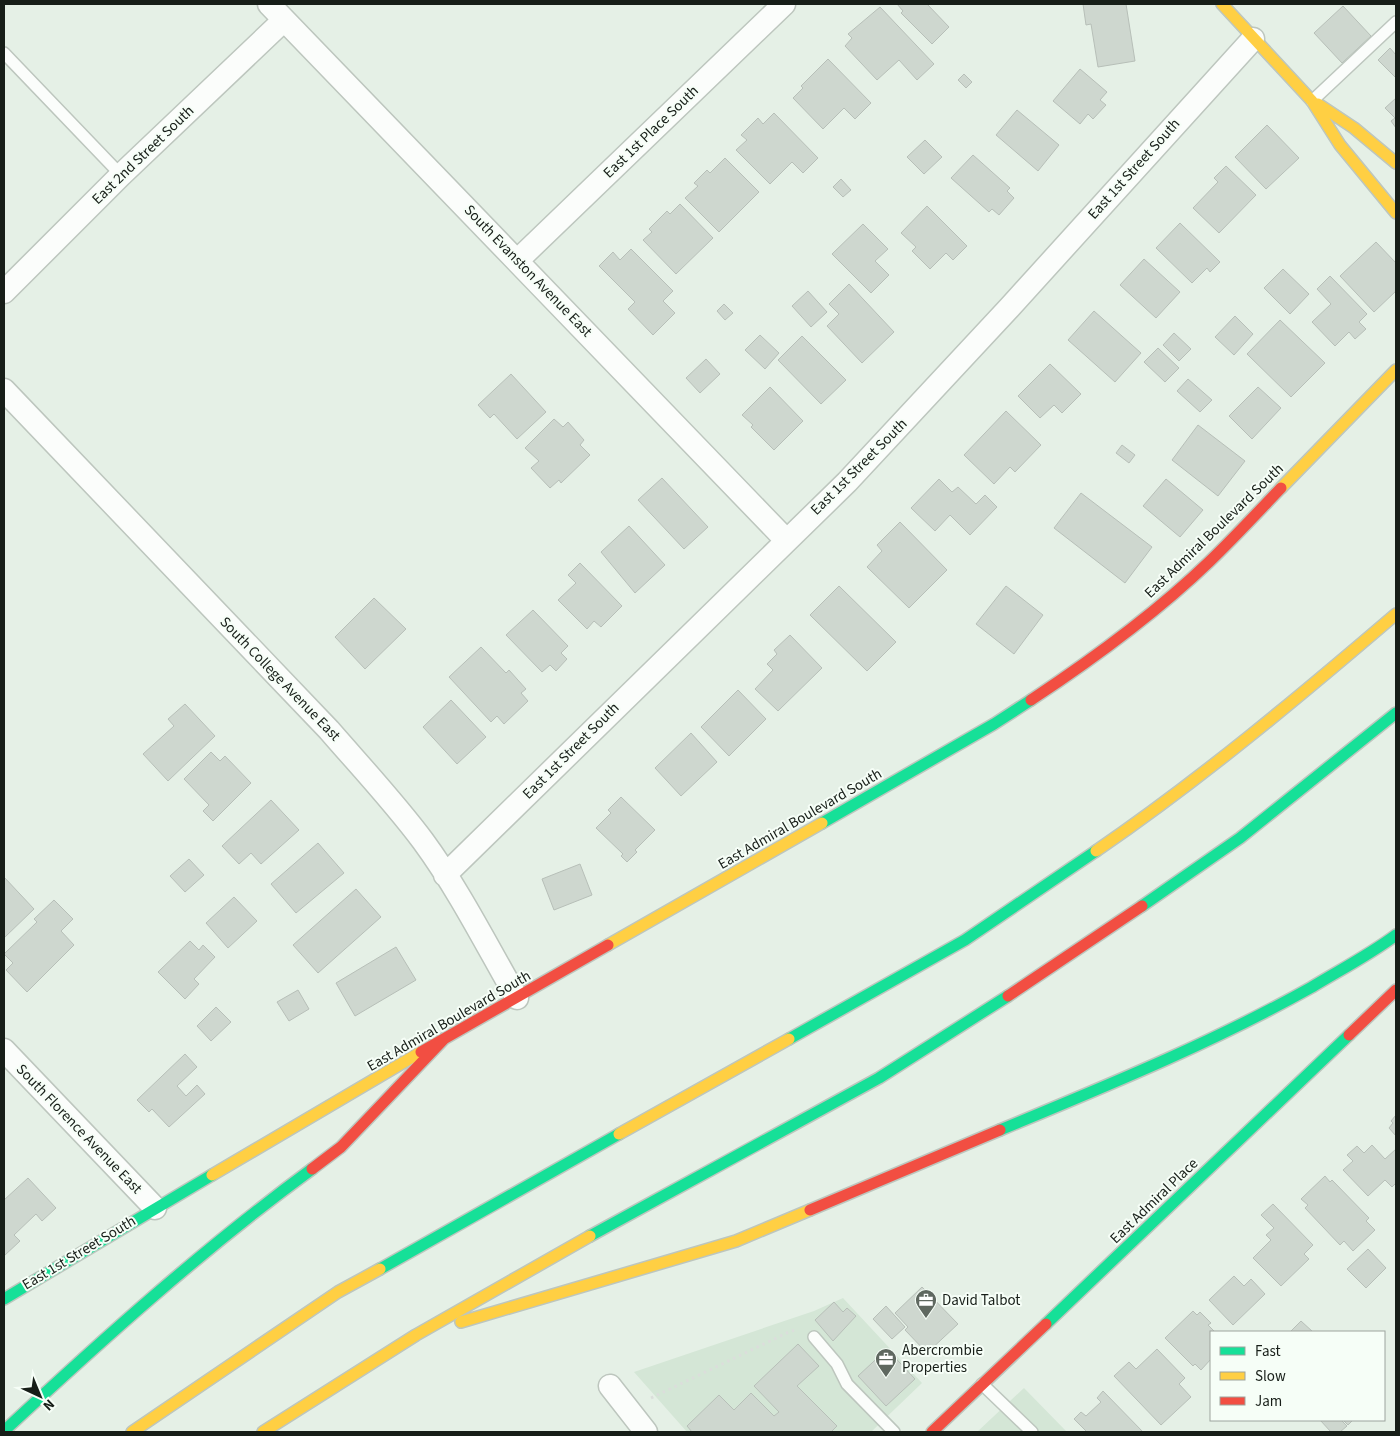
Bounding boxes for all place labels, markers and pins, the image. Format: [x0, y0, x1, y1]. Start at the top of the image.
office icon: David Talbot [914, 1288, 938, 1319]
place label: David Talbot [942, 1290, 1020, 1311]
place label: Abercrombie Properties [902, 1340, 983, 1378]
office icon: Abercrombie Properties [874, 1347, 898, 1378]

